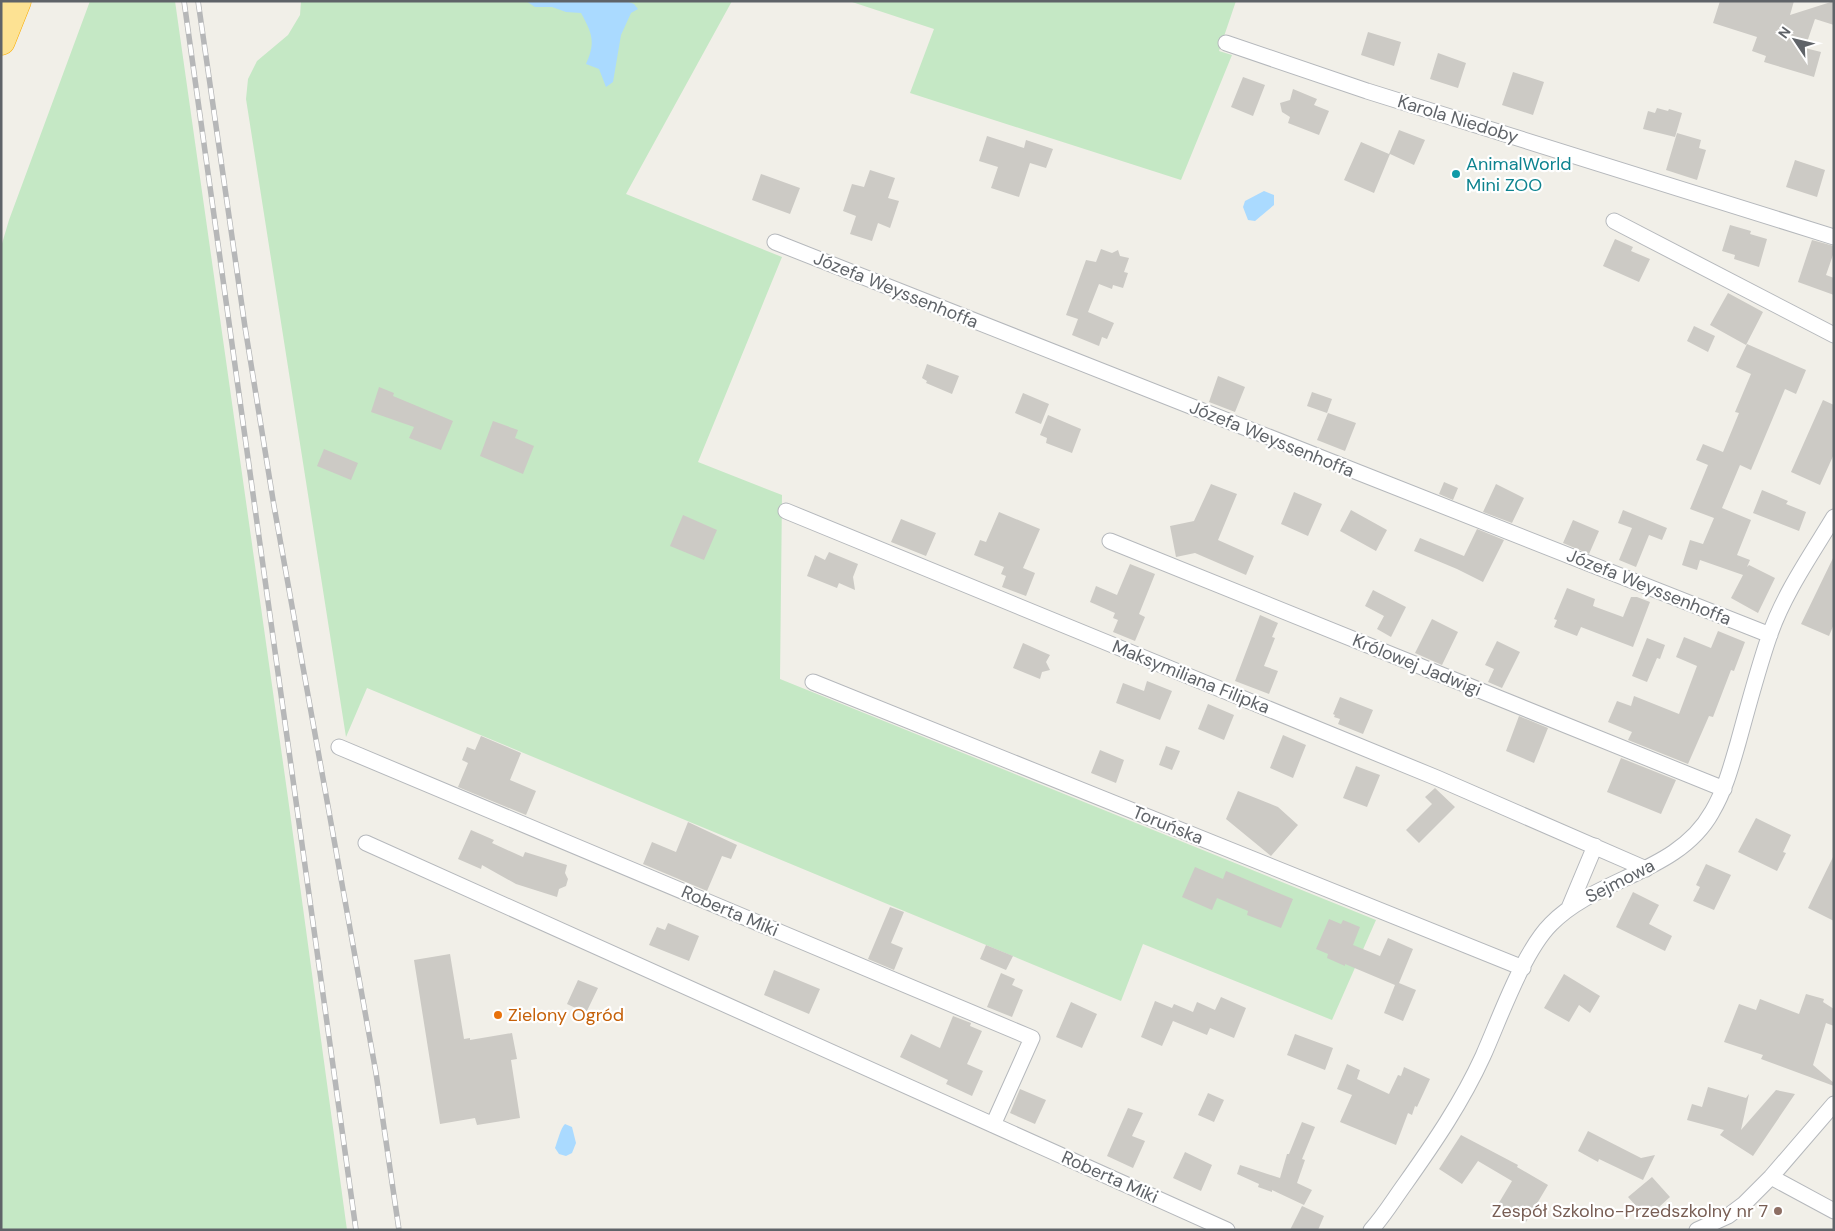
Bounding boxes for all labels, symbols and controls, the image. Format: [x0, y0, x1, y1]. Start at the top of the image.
north arrow [1770, 15, 1820, 65]
text: N [1774, 23, 1795, 42]
street label: Karola Niedoby [1395, 89, 1521, 149]
place label: AnimalWorld Mini ZOO [1466, 152, 1572, 197]
marker: AnimalWorld Mini ZOO [1450, 168, 1462, 180]
street label: Józefa Weyssenhoffa [810, 246, 982, 334]
street label: Józefa Weyssenhoffa [1186, 395, 1358, 483]
street label: Józefa Weyssenhoffa [1563, 543, 1735, 631]
street label: Królowej Jadwigi [1349, 628, 1485, 702]
street label: Maksymiliana Filipka [1109, 634, 1273, 720]
street label: Toruńska [1129, 800, 1207, 850]
street label: Sejmowa [1581, 853, 1659, 909]
street label: Roberta Miki [678, 880, 782, 942]
place label: Zielony Ogród [508, 1003, 624, 1027]
marker: Zielony Ogród [492, 1009, 504, 1021]
street label: Roberta Miki [1058, 1145, 1162, 1209]
place label: Zespół Szkolno-Przedszkolny nr 7 [1492, 1199, 1768, 1223]
marker: Zespół Szkolno-Przedszkolny nr 7 [1772, 1205, 1784, 1217]

